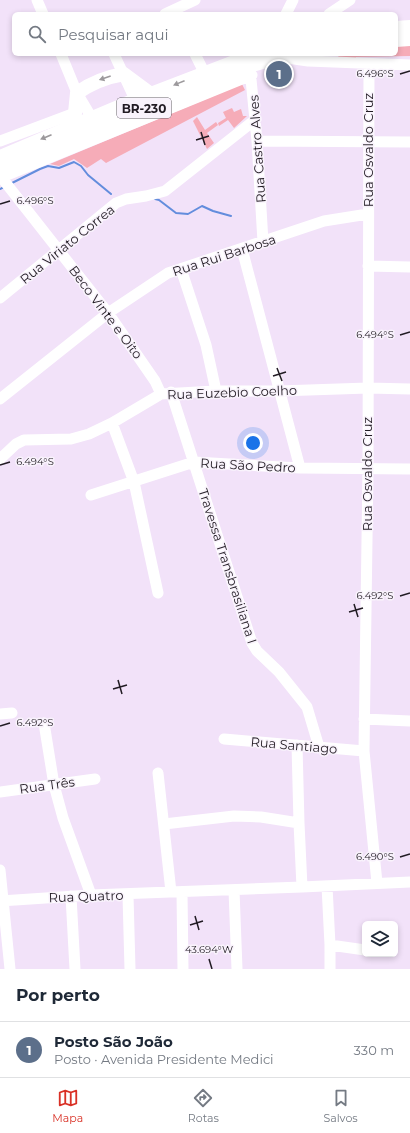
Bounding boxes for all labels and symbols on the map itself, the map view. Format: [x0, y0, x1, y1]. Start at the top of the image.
pin: 1 [266, 59, 292, 89]
text: 6.496°S [356, 67, 394, 80]
one-way arrow [99, 76, 111, 82]
one-way arrow [172, 80, 184, 86]
street label: Rua Osvaldo Cruz [360, 92, 376, 207]
street label: Rua Castro Alves [245, 95, 269, 203]
road number: BR-230 [117, 98, 171, 118]
one-way arrow [39, 135, 51, 141]
text: 6.496°S [16, 194, 54, 207]
street label: Rua Viriato Correa [17, 201, 117, 287]
street label: Rua Rui Barbosa [170, 231, 278, 279]
street label: Beco Vinte e Oito [66, 262, 146, 362]
text: 6.494°S [356, 328, 394, 341]
street label: Rua Euzebio Coelho [167, 382, 297, 402]
street label: Rua Osvaldo Cruz [359, 416, 375, 531]
your location [243, 433, 263, 453]
text: 6.494°S [16, 455, 54, 468]
street label: Rua São Pedro [200, 455, 296, 475]
street label: Travessa Transbrasiliana I [195, 486, 261, 646]
text: 6.492°S [356, 589, 394, 602]
text: 6.492°S [16, 716, 54, 729]
street label: Rua Santiago [250, 733, 338, 757]
street label: Rua Três [18, 773, 76, 797]
text: 6.490°S [356, 850, 394, 863]
street label: Rua Quatro [48, 887, 124, 905]
text: 43.694°W [185, 943, 233, 956]

